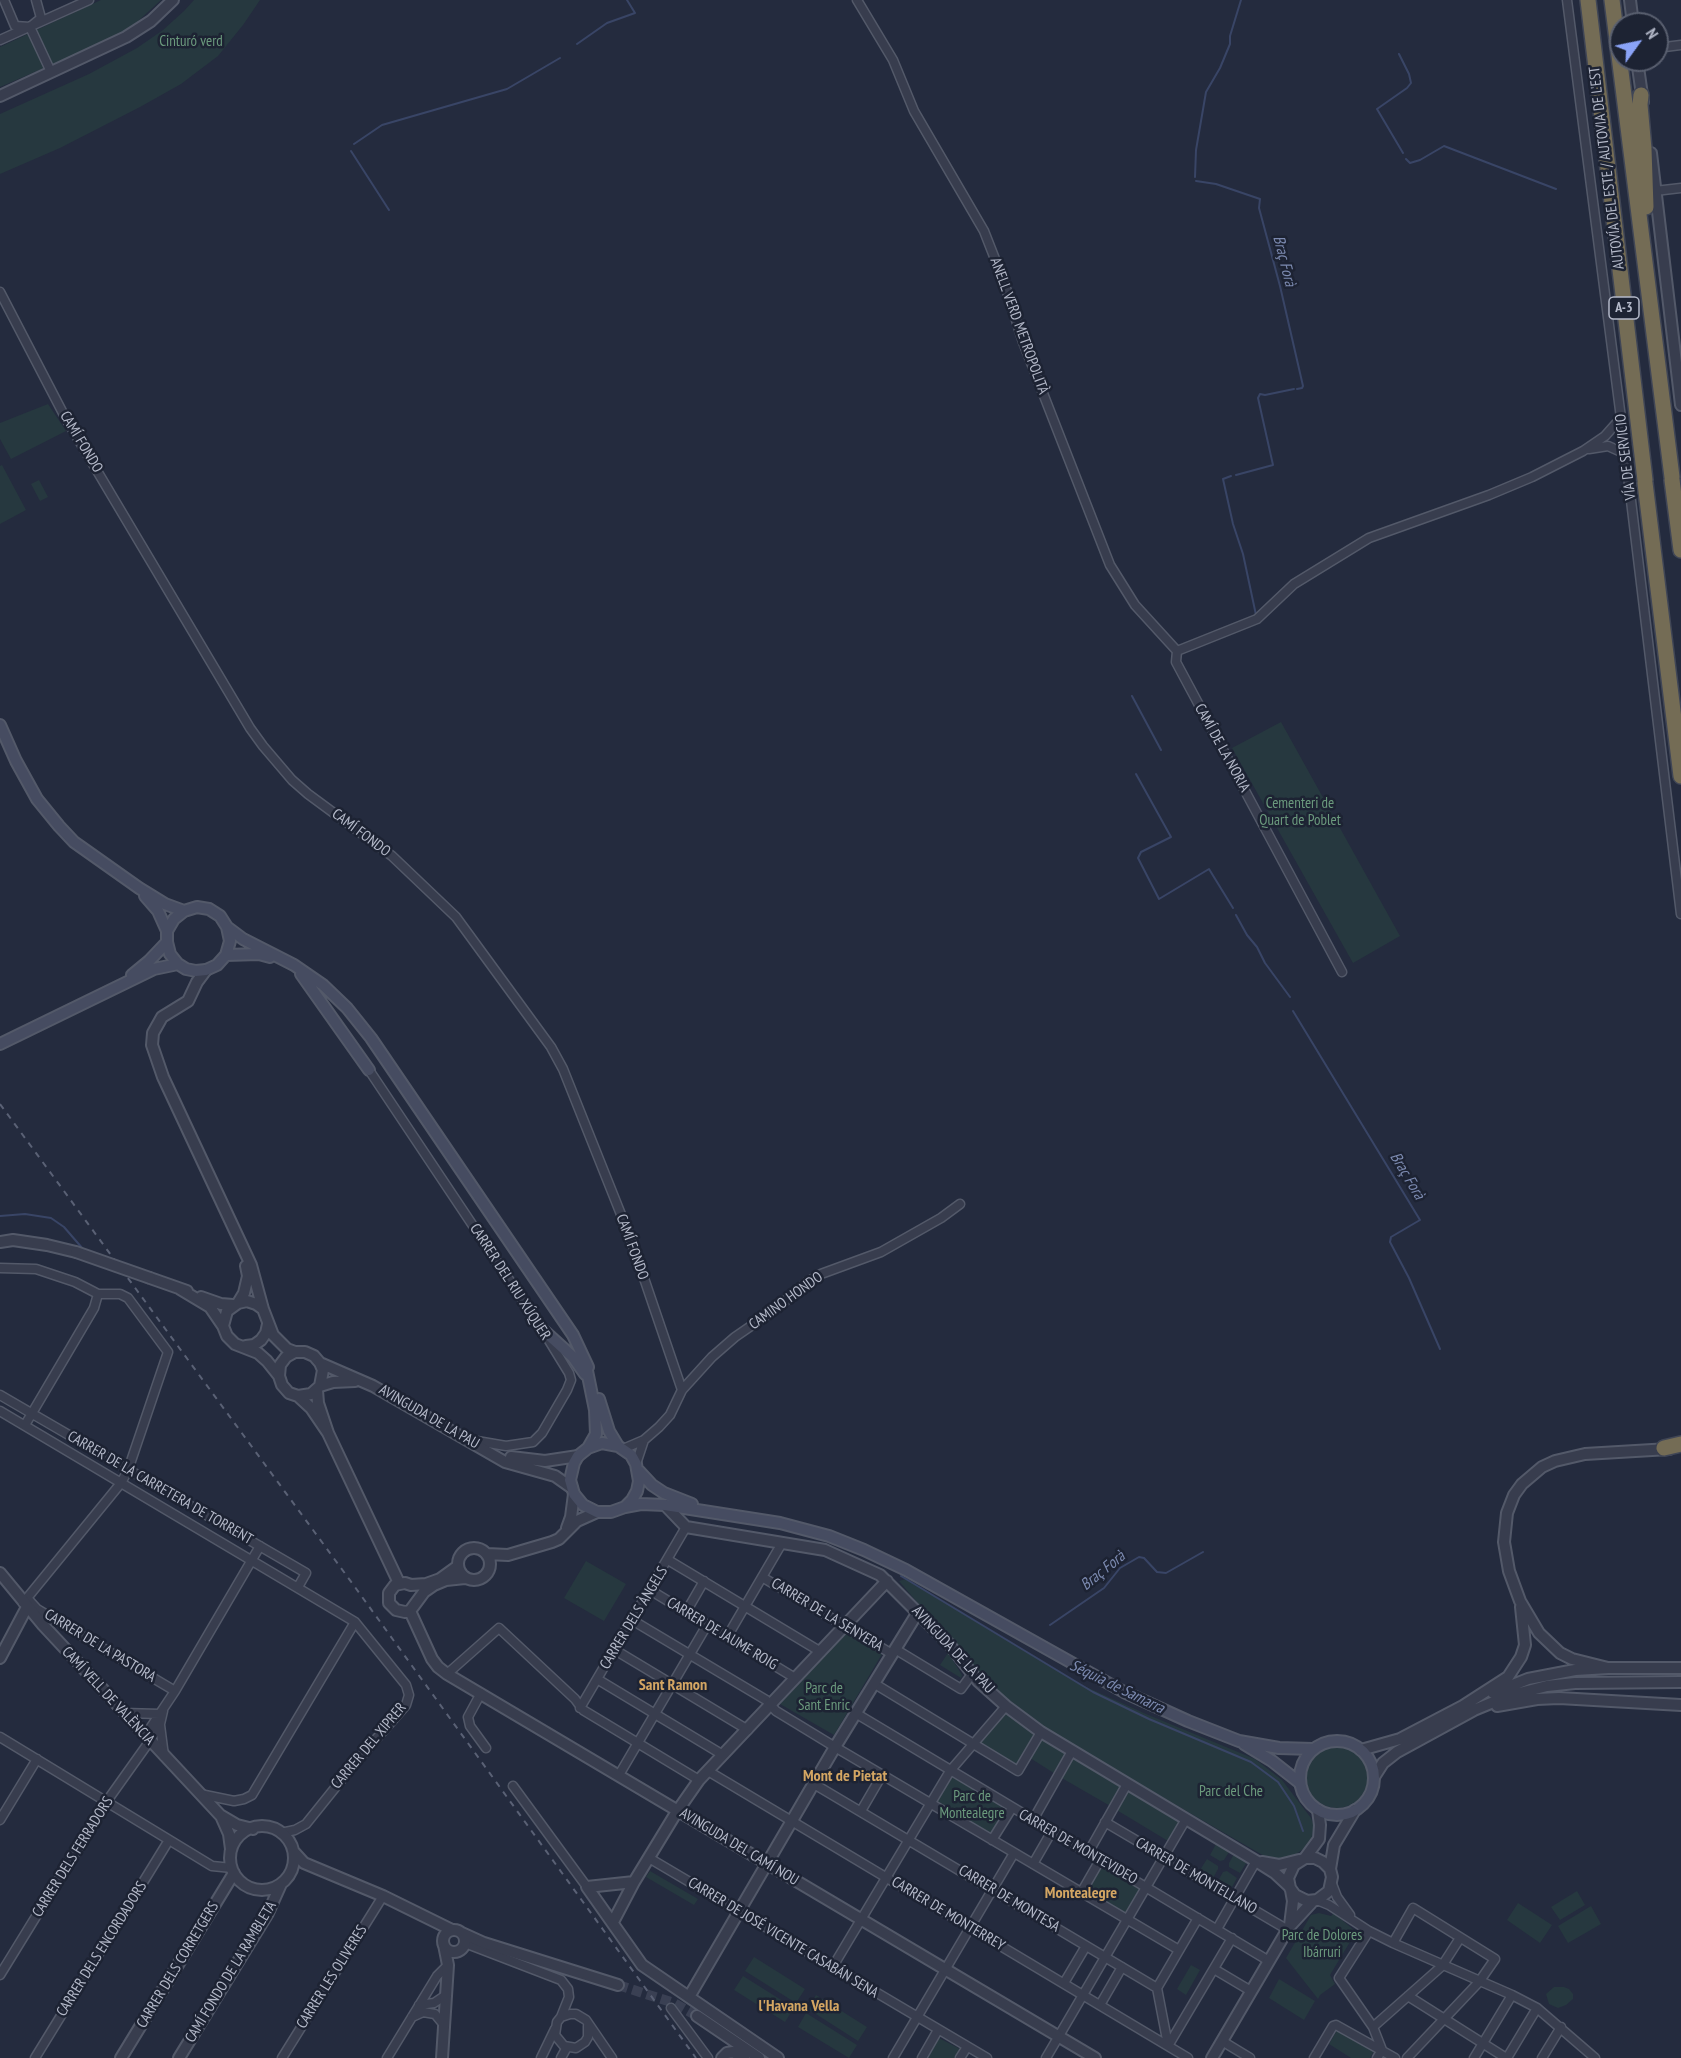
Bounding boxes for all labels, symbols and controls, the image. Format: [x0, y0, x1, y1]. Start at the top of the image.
north arrow [1609, 12, 1669, 72]
text: N [1642, 24, 1663, 42]
park label: Cinturó verd [159, 33, 223, 51]
street label: AUTOVÍA DEL ESTE / AUTOVIA DE L'EST [1586, 66, 1628, 270]
water label: Braç Forà [1268, 234, 1300, 288]
street label: ANELL VERD METROPOLITÀ [986, 255, 1052, 397]
road number: A-3 [1609, 297, 1639, 319]
street label: CAMÍ FONDO [56, 408, 106, 476]
street label: VÍA DE SERVICIO [1612, 413, 1640, 501]
street label: CAMÍ DE LA NORIA [1190, 701, 1254, 795]
park label: Cementeri de Quart de Poblet [1259, 795, 1341, 830]
street label: CAMÍ FONDO [328, 805, 394, 861]
water label: Braç Forà [1385, 1149, 1429, 1203]
street label: CAMÍ FONDO [612, 1212, 652, 1282]
street label: CARRER DEL RIU XÚQUER [466, 1220, 554, 1344]
street label: CAMINO HONDO [746, 1268, 826, 1334]
street label: AVINGUDA DE LA PAU [376, 1381, 482, 1453]
street label: CARRER DE LA CARRETERA DE TORRENT [64, 1427, 256, 1549]
water label: Braç Forà [1077, 1547, 1129, 1595]
street label: CARRER DELS ÀNGELS [596, 1563, 672, 1673]
street label: CARRER DE LA SENYERA [768, 1575, 886, 1655]
street label: CARRER DE JAUME ROIG [663, 1594, 781, 1674]
street label: AVINGUDA DE LA PAU [908, 1603, 998, 1697]
street label: CARRER DE LA PASTORA [41, 1606, 159, 1686]
street label: CAMÍ VELL DE VALÈNCIA [58, 1643, 158, 1749]
water label: Séquia de Samarra [1067, 1656, 1167, 1718]
district label: Sant Ramon [639, 1675, 707, 1695]
park label: Parc de Sant Enric [798, 1680, 850, 1715]
street label: CARRER DEL XIPRER [328, 1699, 410, 1793]
district label: Mont de Pietat [803, 1766, 887, 1786]
park label: Parc del Che [1199, 1783, 1263, 1801]
park label: Parc de Montealegre [939, 1788, 1005, 1823]
street label: CARRER DELS FERRADORS [29, 1794, 117, 1920]
street label: AVINGUDA DEL CAMÍ NOU [676, 1804, 802, 1890]
street label: CARRER DE MONTEVIDEO [1015, 1806, 1141, 1888]
street label: CARRER DE MONTELLANO [1132, 1834, 1260, 1918]
street label: CARRER DE MONTESA [955, 1862, 1063, 1936]
street label: CARRER DE MONTERREY [888, 1873, 1008, 1955]
street label: CARRER DE JOSÉ VICENTE CASABÁN SENA [685, 1874, 881, 2002]
street label: CARRER DELS ENCORDADORS [53, 1878, 151, 2020]
district label: Montealegre [1045, 1883, 1117, 1903]
street label: CAMÍ FONDO DE LA RAMBLETA [182, 1898, 280, 2046]
street label: CARRER DELS CORRETGERS [133, 1899, 223, 2031]
street label: CARRER LES OLIVERES [293, 1922, 371, 2032]
park label: Parc de Dolores Ibárruri [1282, 1927, 1362, 1962]
district label: l'Havana Vella [759, 1996, 839, 2016]

